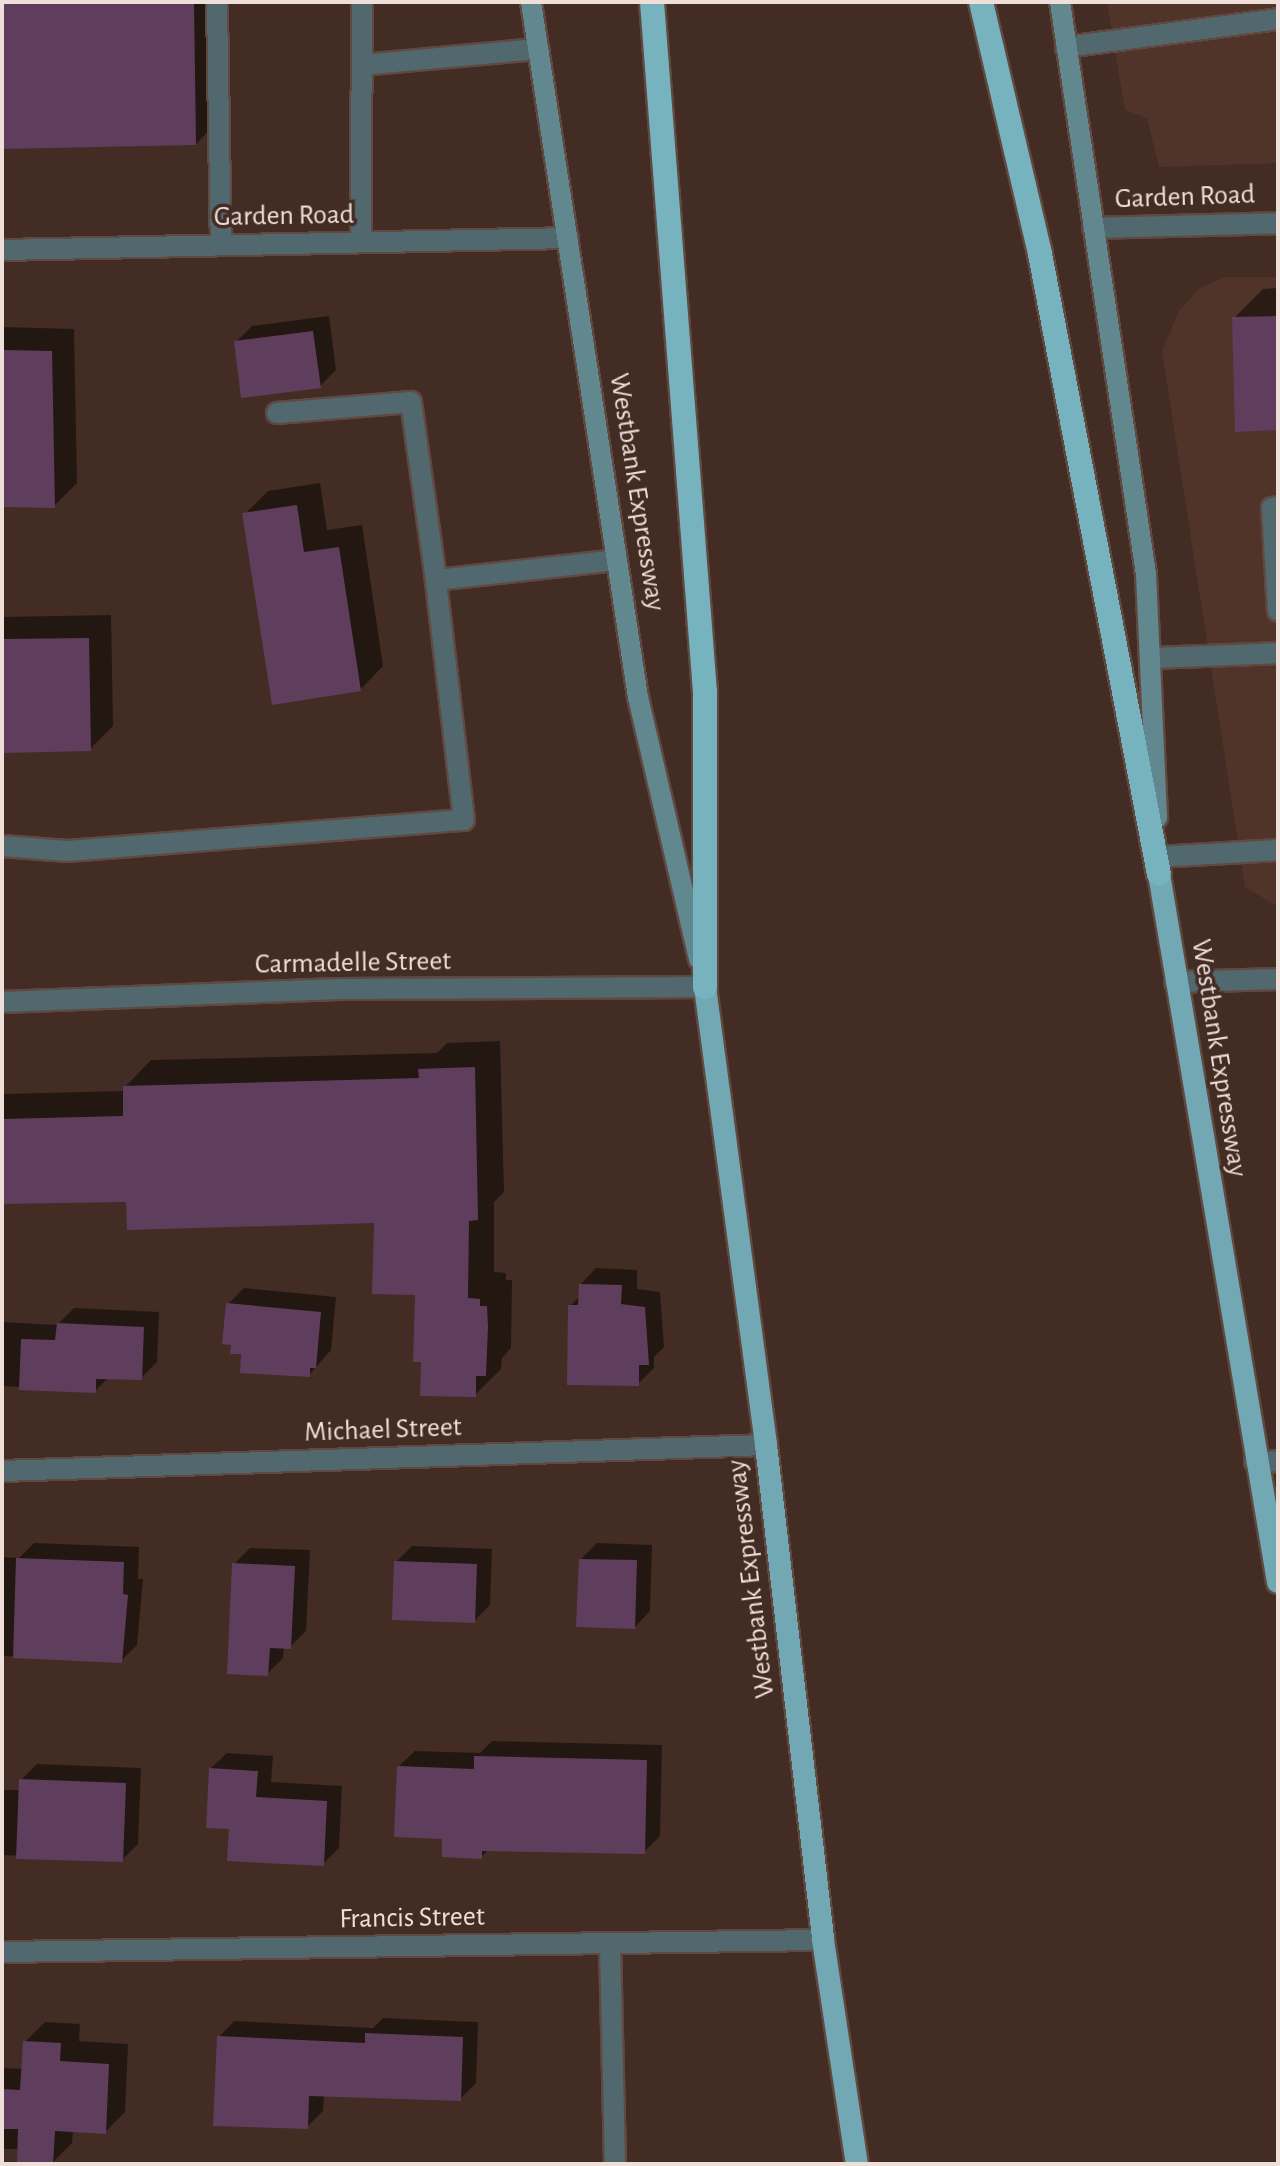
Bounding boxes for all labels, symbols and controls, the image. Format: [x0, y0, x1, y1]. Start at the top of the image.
street label: Garden Road [1114, 178, 1256, 216]
street label: Garden Road [214, 198, 354, 234]
street label: Westbank Expressway [602, 371, 672, 613]
street label: Westbank Expressway [1184, 937, 1254, 1179]
street label: Carmadelle Street [255, 944, 451, 982]
street label: Michael Street [304, 1410, 462, 1450]
street label: Westbank Expressway [720, 1458, 782, 1700]
street label: Francis Street [339, 1900, 485, 1936]

